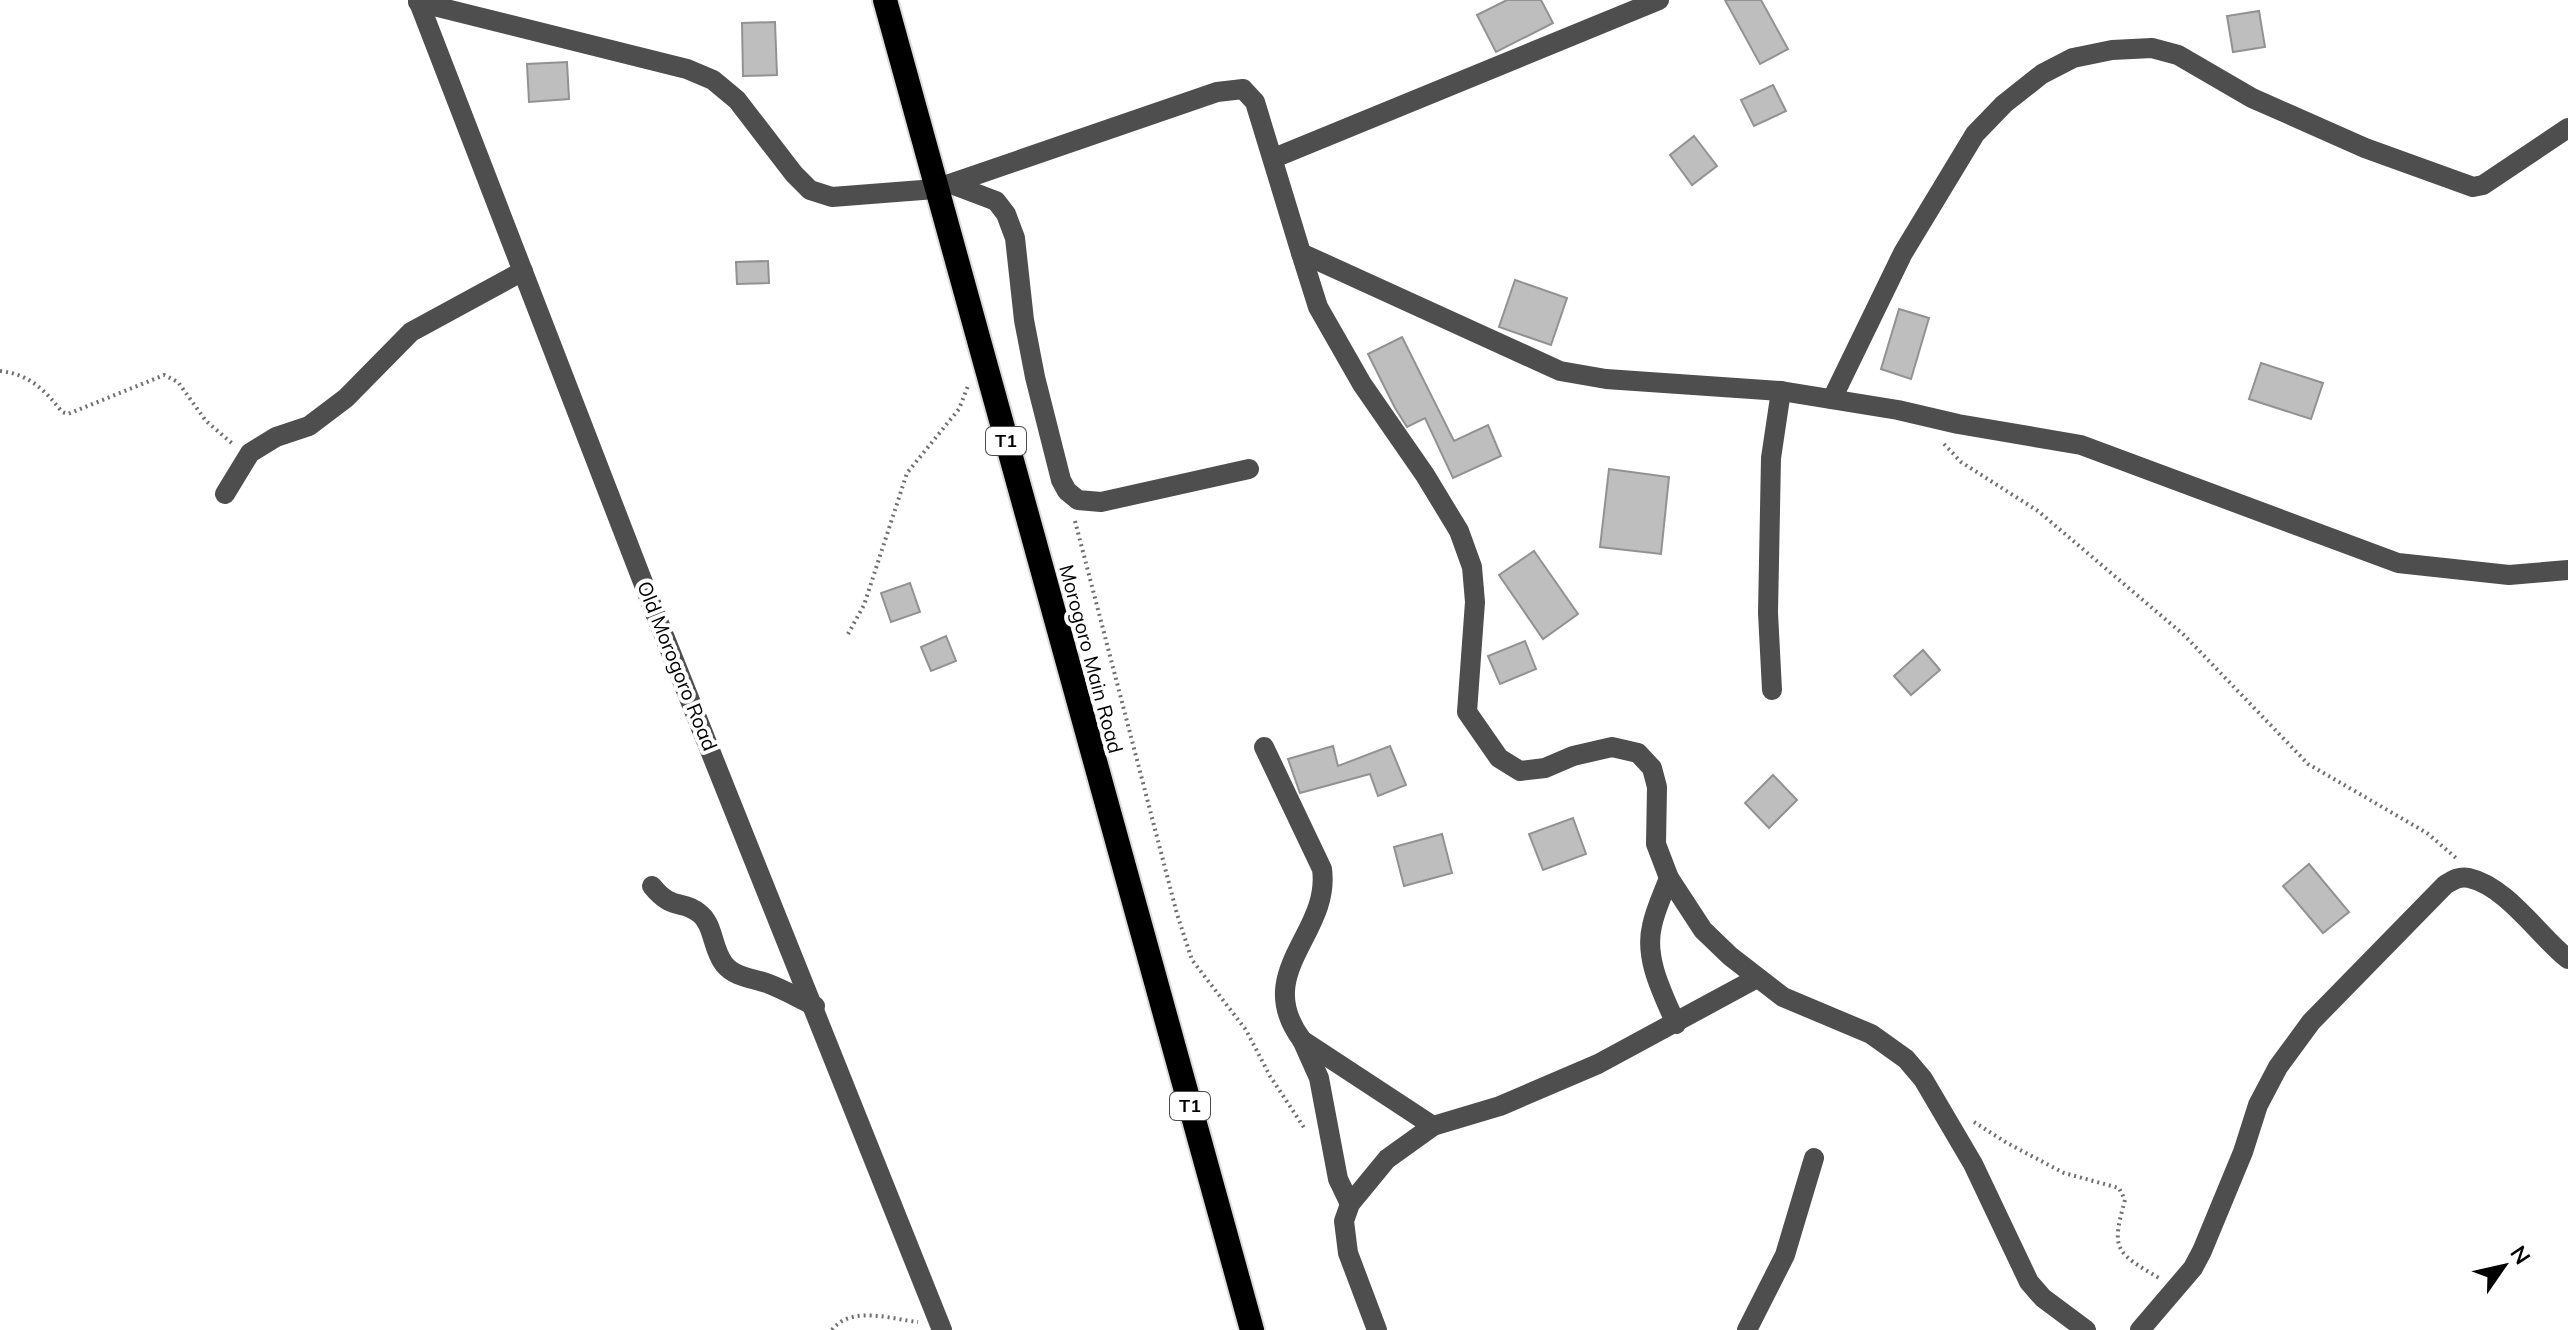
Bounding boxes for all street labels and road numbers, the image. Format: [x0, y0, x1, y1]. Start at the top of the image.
road number: T1 [986, 427, 1026, 455]
street label: Morogoro Main Road [1054, 562, 1129, 756]
street label: Old Morogoro Road [632, 577, 723, 754]
road number: T1 [1170, 1092, 1210, 1120]

